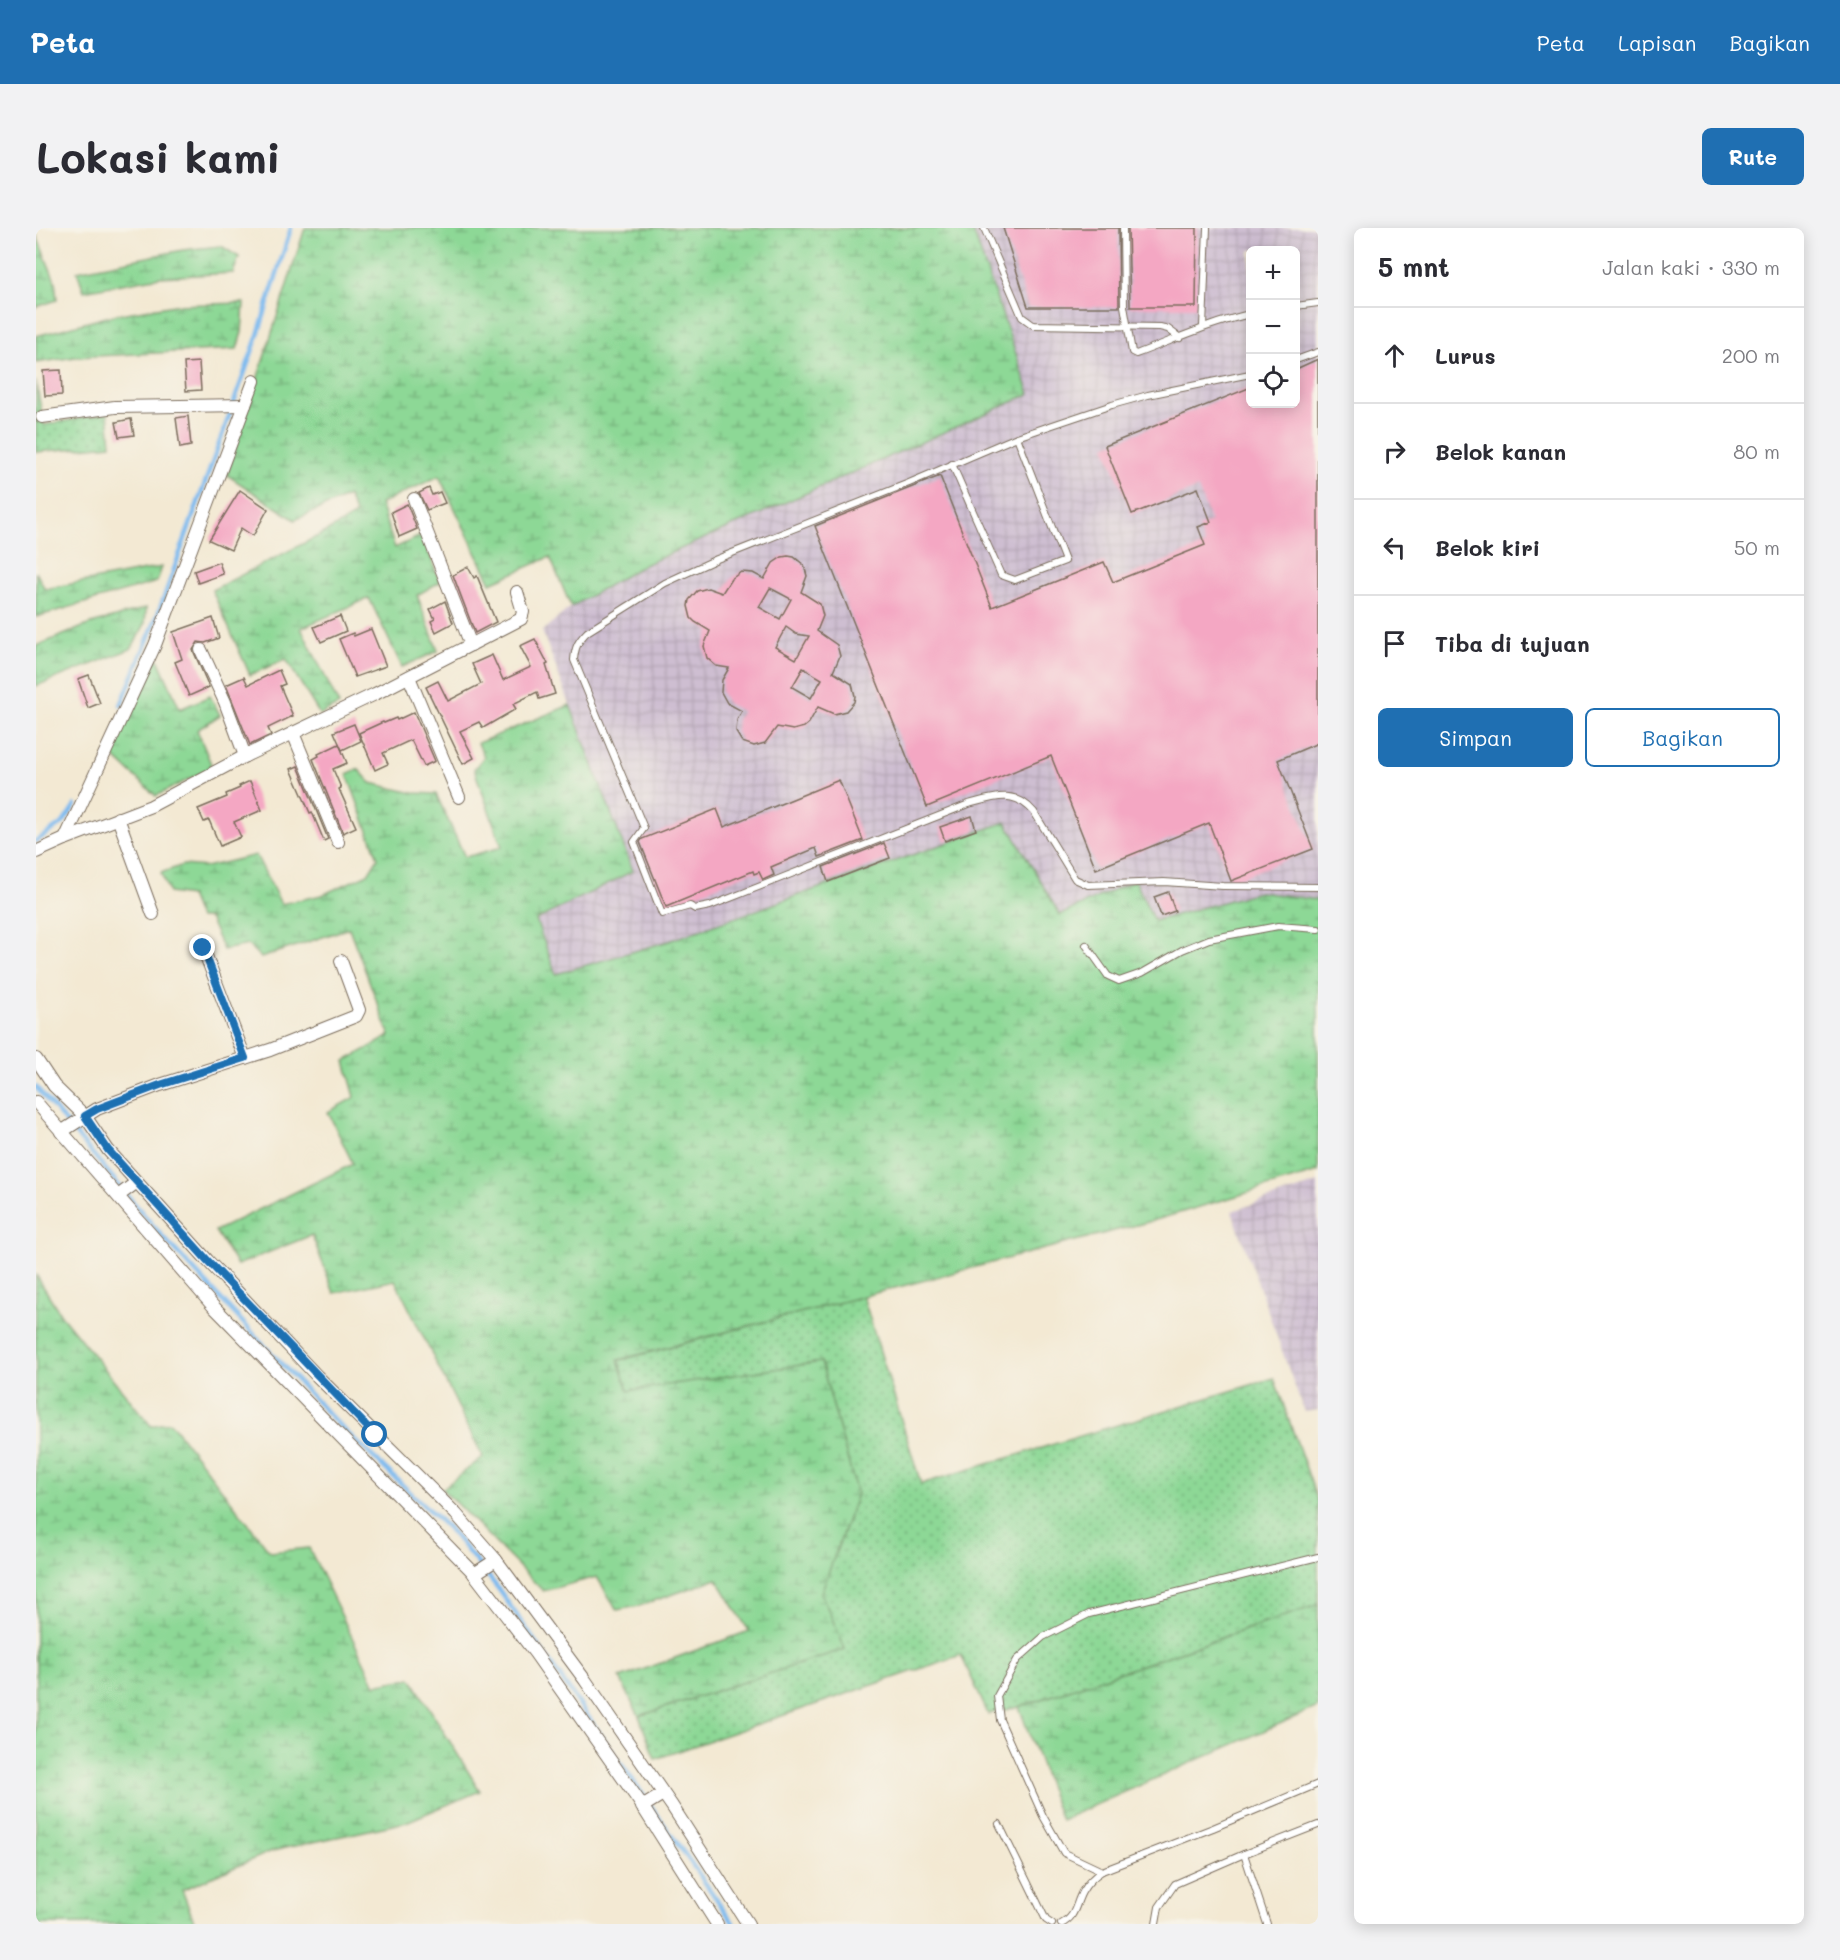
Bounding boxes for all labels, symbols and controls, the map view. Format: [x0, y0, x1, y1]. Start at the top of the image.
text: Peta [30, 24, 95, 60]
text: Peta [1537, 29, 1585, 56]
text: Lapisan [1618, 29, 1696, 56]
text: Bagikan [1729, 29, 1810, 56]
button: Rute [1702, 128, 1804, 185]
text: Lokasi kami [36, 129, 281, 184]
map controls [1246, 246, 1300, 408]
button: + [1246, 246, 1300, 300]
text: 5 mnt [1378, 250, 1450, 284]
text: Jalan kaki · 330 m [1602, 254, 1780, 280]
button: − [1246, 300, 1300, 354]
icon: ahead [1378, 339, 1411, 372]
text: Lurus [1435, 341, 1496, 370]
text: 200 m [1722, 342, 1780, 368]
button: locate [1246, 354, 1300, 408]
icon: right [1378, 435, 1411, 468]
text: Belok kanan [1435, 437, 1566, 466]
text: 80 m [1733, 438, 1780, 464]
icon: left [1378, 531, 1411, 564]
text: Belok kiri [1435, 533, 1540, 562]
text: 50 m [1734, 534, 1780, 560]
icon: arrive [1378, 627, 1411, 660]
text: Tiba di tujuan [1435, 629, 1590, 658]
button: Simpan [1378, 708, 1573, 767]
button: Bagikan [1585, 708, 1780, 767]
route end [189, 934, 215, 960]
route start [361, 1421, 387, 1447]

